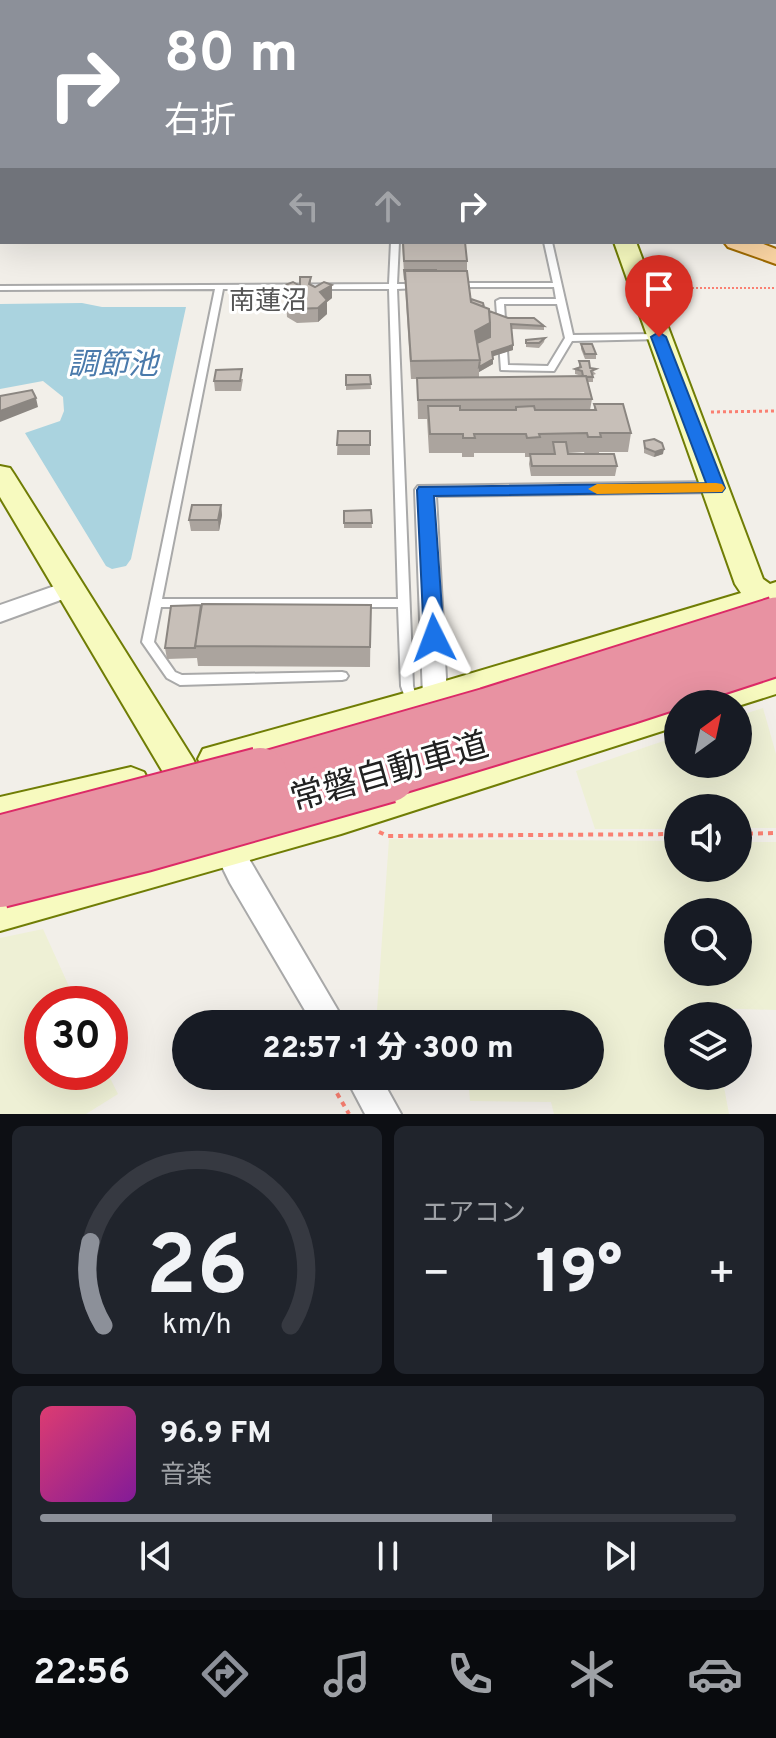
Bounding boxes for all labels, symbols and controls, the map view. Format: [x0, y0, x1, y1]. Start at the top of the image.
text: 80 m [164, 21, 298, 91]
icon: right [32, 32, 136, 136]
text: 右折 [164, 100, 236, 146]
icon: left [282, 184, 326, 228]
icon: ahead [366, 184, 410, 228]
icon: right [450, 184, 494, 228]
pin [625, 255, 693, 337]
icon: arrive [637, 267, 681, 311]
district label: 南蓮沼 [229, 286, 307, 319]
water label: 調節池 [68, 348, 161, 385]
position arrow [392, 596, 476, 680]
north arrow [664, 690, 752, 778]
map controls [664, 690, 752, 1090]
street label: 常磐自動車道 [286, 725, 494, 823]
button: sound [664, 794, 752, 882]
button: search [664, 898, 752, 986]
speed limit sign: 30 [24, 986, 128, 1090]
button: layers [664, 1002, 752, 1090]
text: 22:57 · 1 分 · 300 m [262, 1031, 514, 1068]
text: エアコン [422, 1198, 526, 1231]
text: 26 [146, 1219, 248, 1324]
text: 19° [536, 1238, 622, 1314]
text: − [422, 1248, 450, 1304]
text: + [708, 1248, 736, 1304]
text: km/h [162, 1308, 232, 1344]
text: 96.9 FM [160, 1416, 272, 1453]
text: 音楽 [160, 1460, 212, 1493]
icon: previous [134, 1534, 178, 1578]
icon: pause [366, 1534, 410, 1578]
icon: next [598, 1534, 642, 1578]
icon: directions [197, 1646, 253, 1702]
icon: music [319, 1646, 375, 1702]
icon: phone [442, 1646, 498, 1702]
icon: climate [564, 1646, 620, 1702]
icon: car [687, 1646, 743, 1702]
text: 22:56 [33, 1651, 130, 1697]

